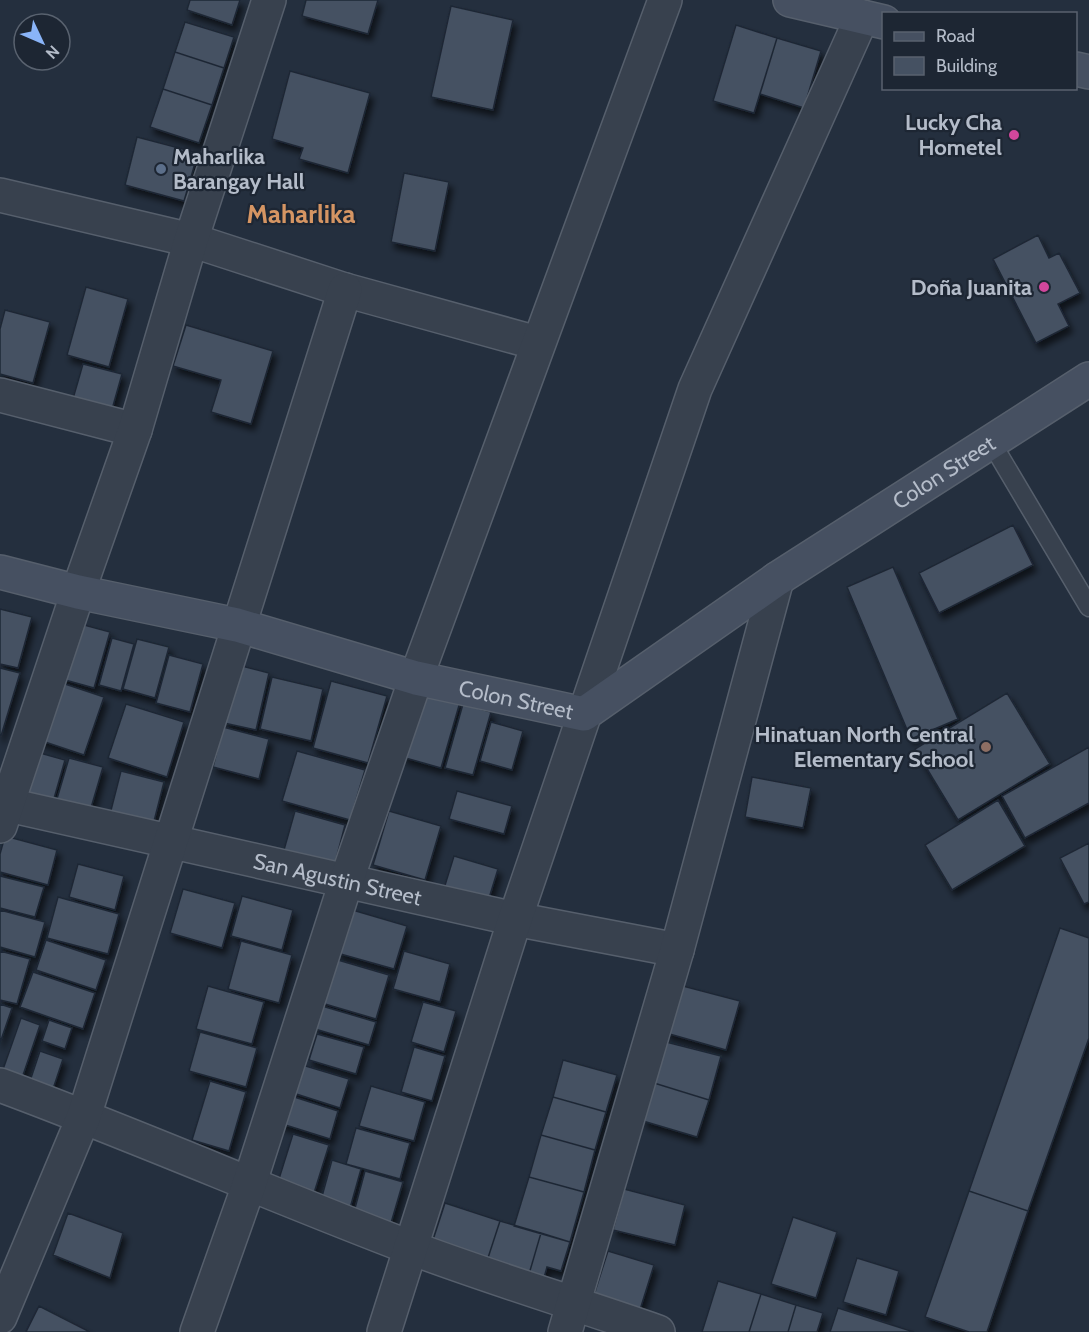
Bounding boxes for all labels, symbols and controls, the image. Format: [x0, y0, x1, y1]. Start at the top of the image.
north arrow [12, 12, 72, 72]
legend [882, 12, 1077, 90]
text: Road [936, 25, 975, 47]
text: N [42, 41, 63, 63]
text: Building [936, 55, 998, 77]
place label: Lucky Cha Hometel [905, 109, 1002, 161]
marker: Lucky Cha Hometel [1007, 128, 1021, 142]
place label: Maharlika Barangay Hall [173, 143, 305, 195]
marker: Maharlika Barangay Hall [154, 162, 168, 176]
district label: Maharlika [247, 198, 355, 230]
place label: Doña Juanita [911, 274, 1032, 301]
marker: Doña Juanita [1037, 280, 1051, 294]
street label: Colon Street [887, 429, 1001, 515]
street label: Colon Street [456, 674, 576, 725]
place label: Hinatuan North Central Elementary School [755, 721, 974, 773]
marker: Hinatuan North Central Elementary School [979, 740, 993, 754]
street label: San Agustin Street [251, 847, 425, 911]

